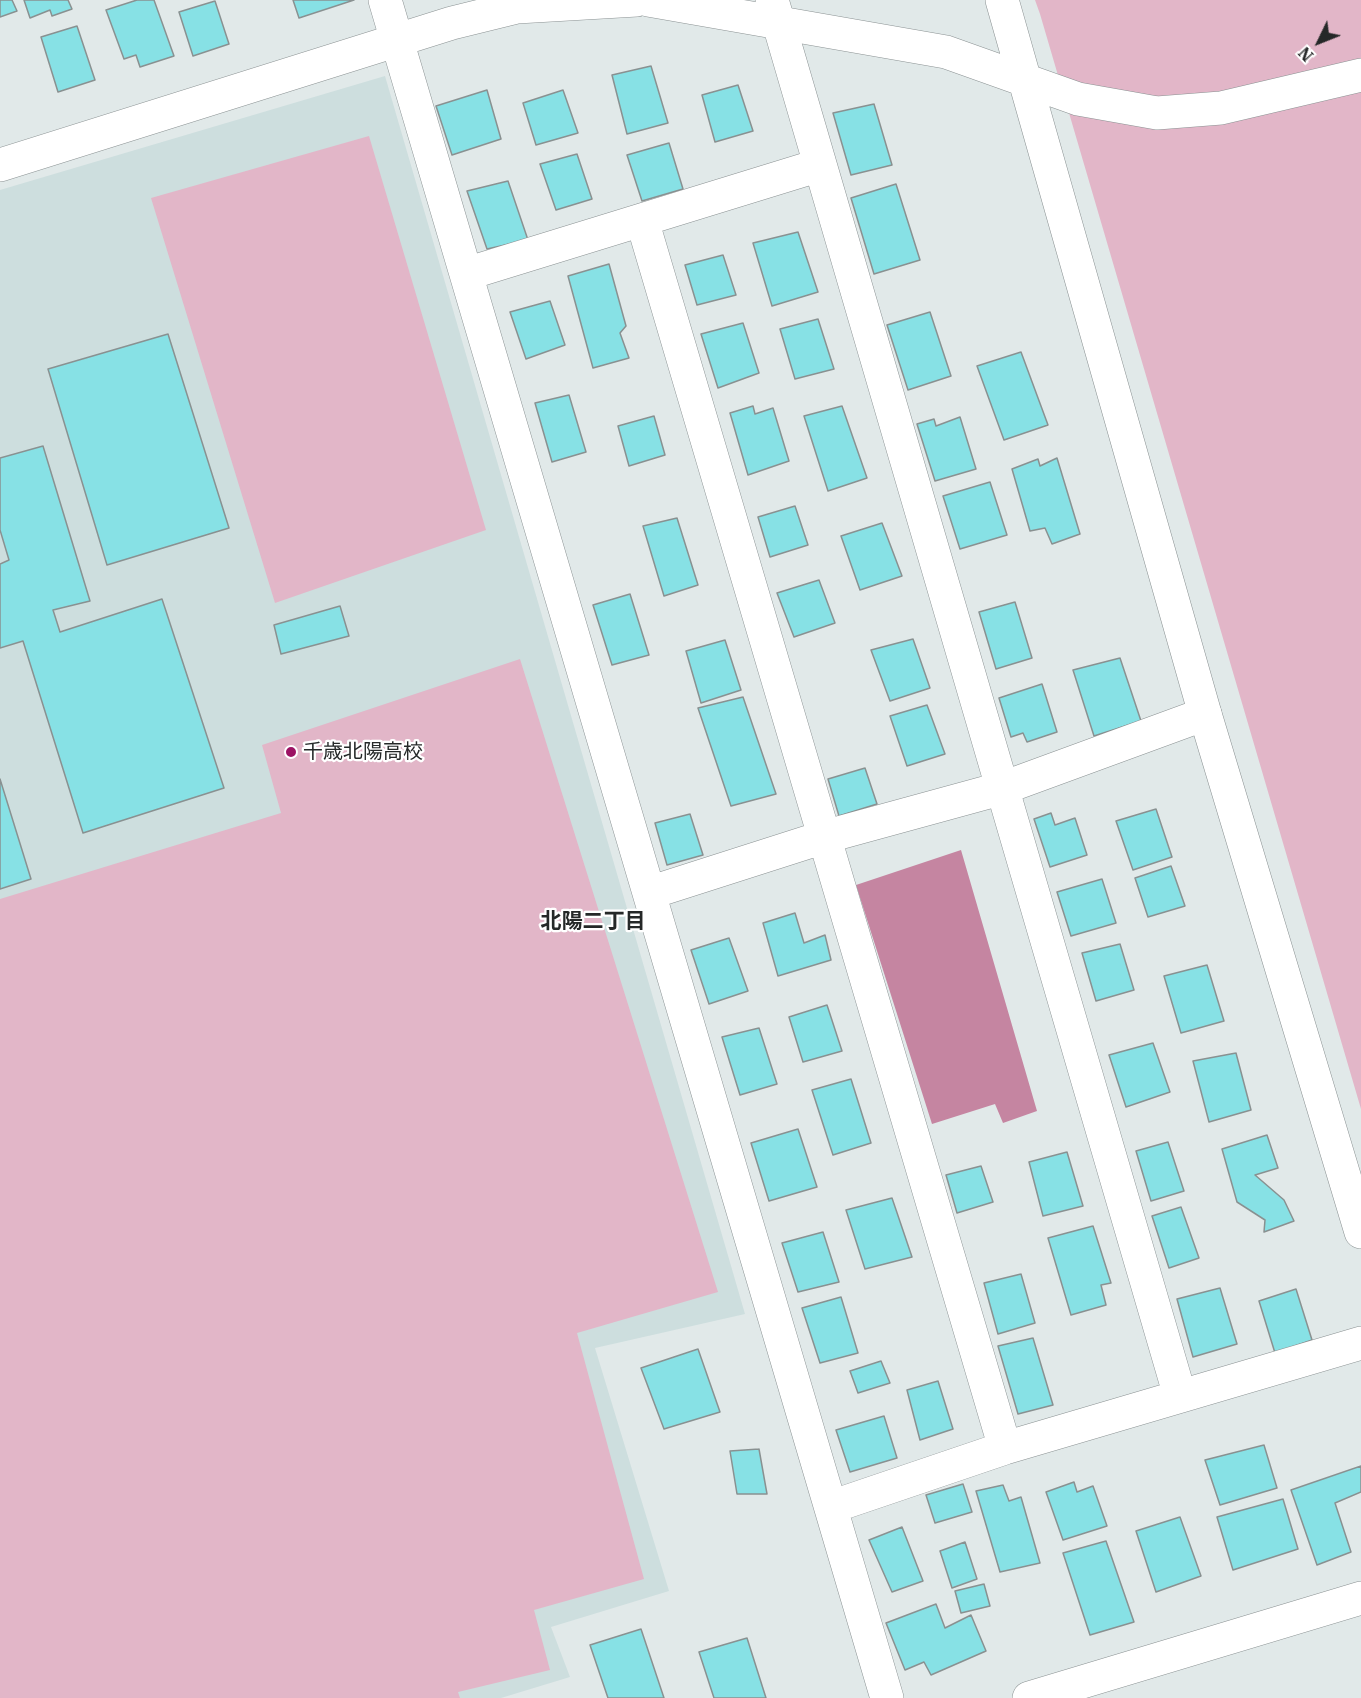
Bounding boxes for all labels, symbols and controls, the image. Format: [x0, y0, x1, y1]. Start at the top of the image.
north arrow [1289, 12, 1349, 72]
text: N [1294, 43, 1317, 66]
place label: 千歳北陽高校 [303, 740, 423, 764]
marker: 千歳北陽高校 [284, 745, 298, 759]
district label: 北陽二丁目 [541, 909, 645, 935]

